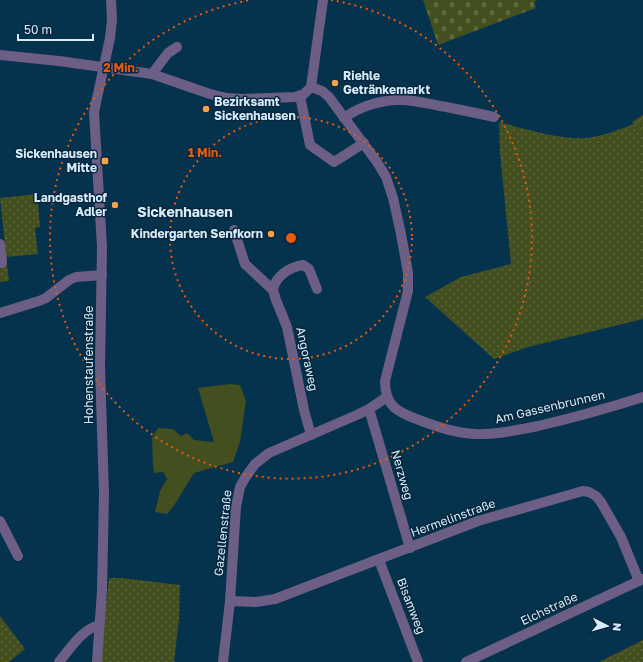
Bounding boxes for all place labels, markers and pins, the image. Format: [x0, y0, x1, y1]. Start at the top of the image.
place label: Riehle Getränkemarkt [343, 68, 430, 97]
marker: Riehle Getränkemarkt [330, 78, 340, 88]
place label: Bezirksamt Sickenhausen [214, 94, 296, 123]
marker: Bezirksamt Sickenhausen [201, 104, 211, 114]
place label: Sickenhausen Mitte [15, 146, 97, 175]
marker: Sickenhausen Mitte [100, 156, 110, 166]
place label: Landgasthof Adler [34, 190, 108, 219]
marker: Landgasthof Adler [110, 200, 120, 210]
place label: Kindergarten Senfkorn [131, 226, 263, 241]
marker: Kindergarten Senfkorn [266, 229, 276, 239]
centre of rings [284, 231, 298, 245]

